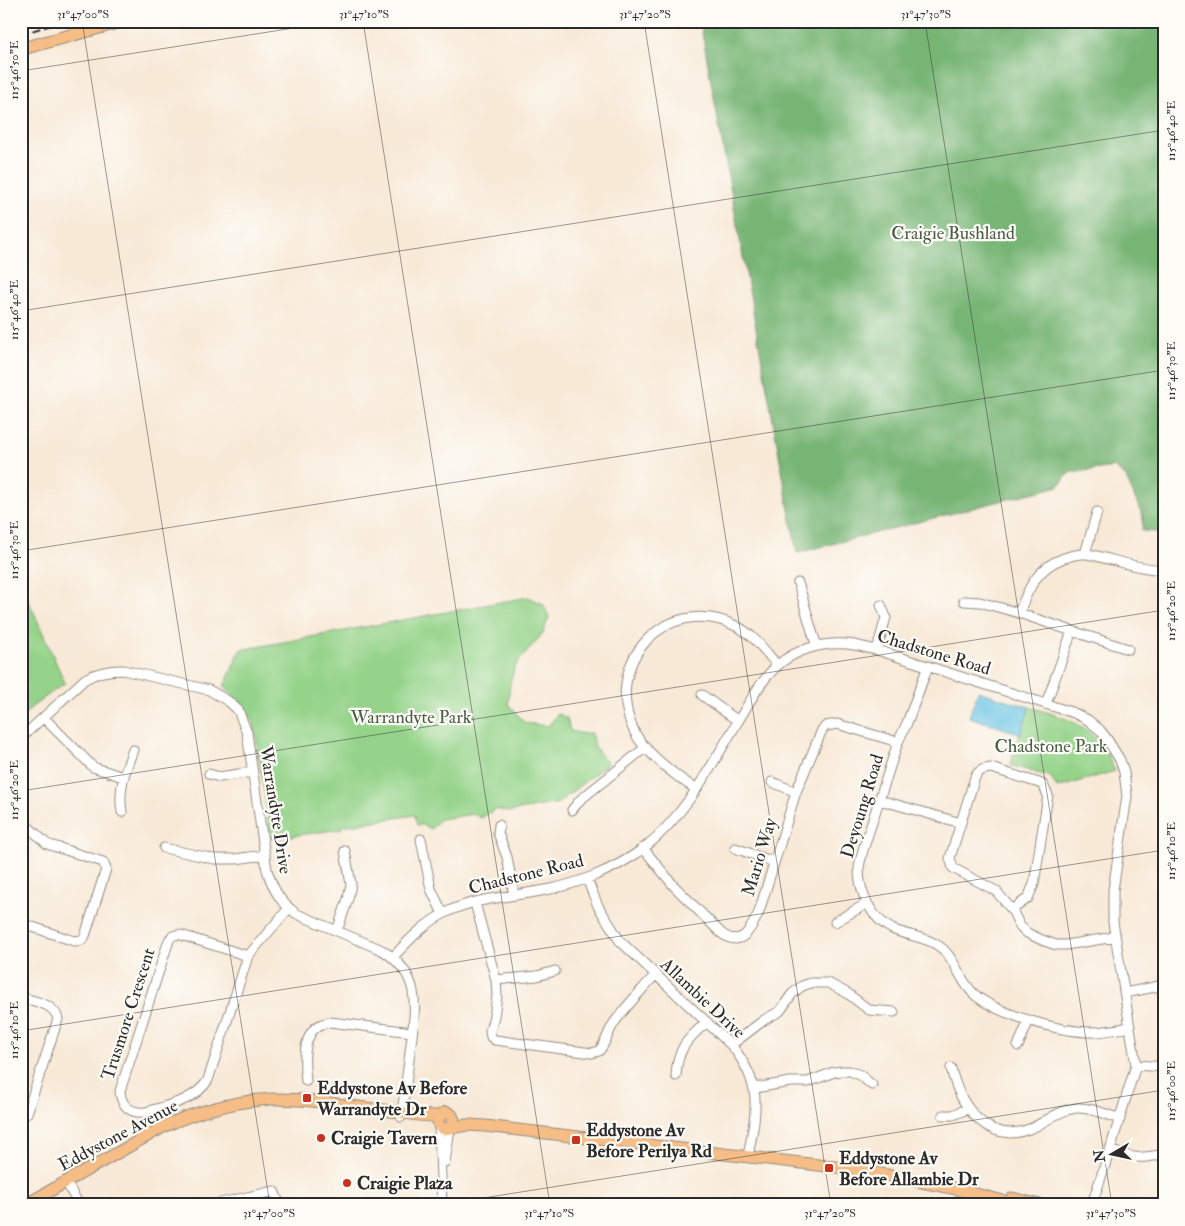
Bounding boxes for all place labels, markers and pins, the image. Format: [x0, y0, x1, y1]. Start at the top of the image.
place label: Eddystone Av Before Warrandyte Dr [316, 1077, 468, 1121]
marker: Eddystone Av Before Warrandyte Dr [301, 1092, 313, 1104]
place label: Eddystone Av Before Perilya Rd [586, 1119, 712, 1163]
place label: Craigie Tavern [331, 1127, 438, 1150]
marker: Craigie Tavern [315, 1132, 327, 1144]
marker: Eddystone Av Before Perilya Rd [570, 1134, 582, 1146]
place label: Eddystone Av Before Allambie Dr [839, 1147, 979, 1191]
marker: Eddystone Av Before Allambie Dr [823, 1162, 835, 1174]
place label: Craigie Plaza [357, 1172, 453, 1195]
marker: Craigie Plaza [341, 1177, 353, 1189]

